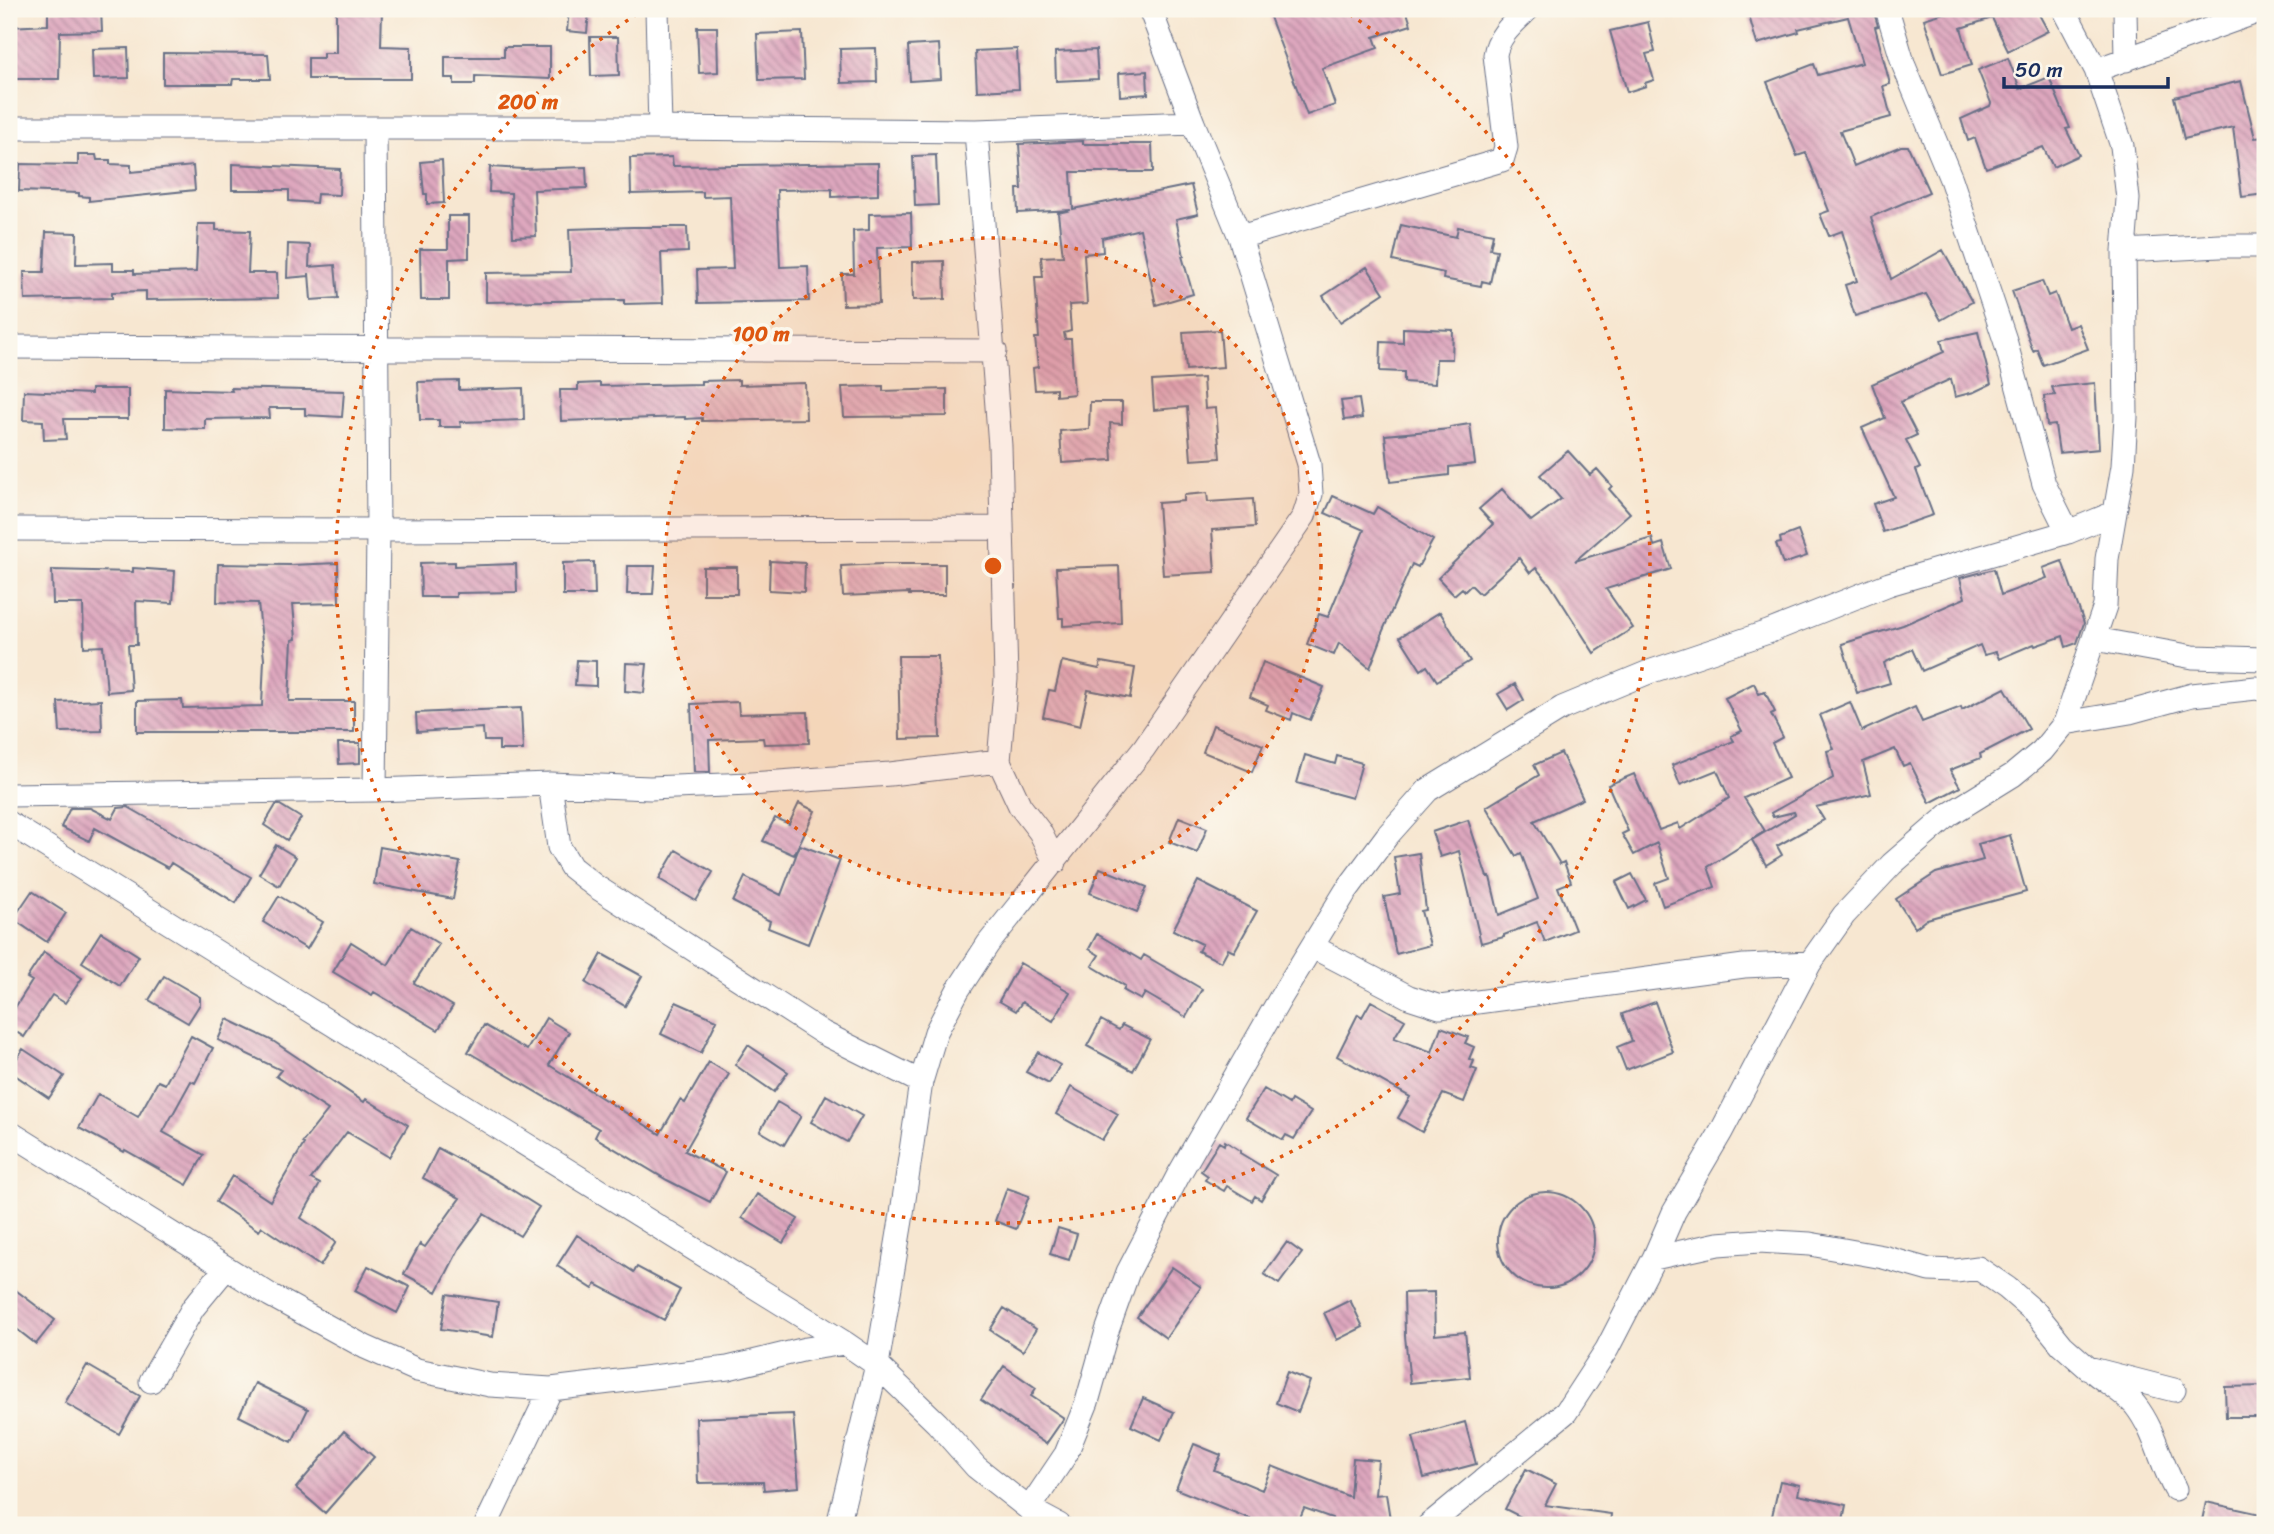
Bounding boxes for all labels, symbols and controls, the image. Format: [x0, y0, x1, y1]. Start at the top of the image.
scale bar [2004, 46, 2169, 90]
text: 50 m [2015, 51, 2063, 89]
text: 200 m [497, 83, 559, 121]
text: 100 m [732, 315, 790, 353]
centre of rings [981, 554, 1005, 578]

